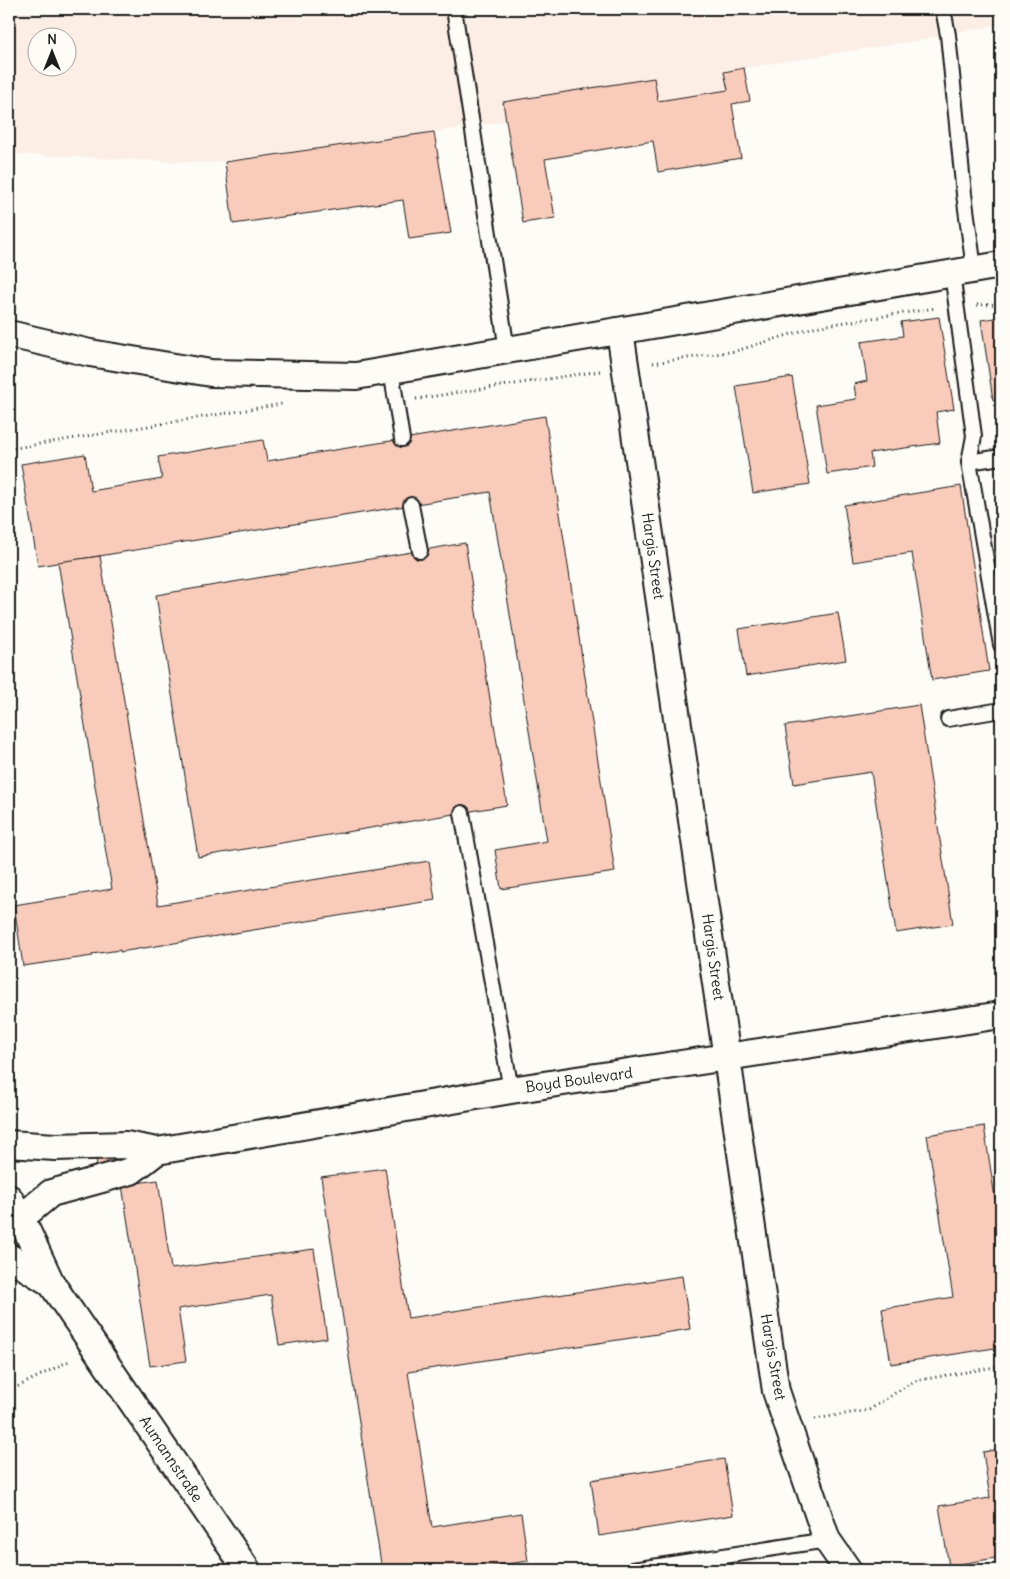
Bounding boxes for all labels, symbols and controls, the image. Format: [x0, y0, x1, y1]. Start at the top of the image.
north arrow [28, 28, 78, 78]
text: N [47, 30, 57, 48]
street label: Hargis Street [638, 511, 669, 601]
street label: Hargis Street [698, 912, 729, 1002]
street label: Boyd Boulevard [524, 1063, 634, 1096]
street label: Hargis Street [757, 1312, 790, 1402]
street label: Aumannstraße [136, 1412, 207, 1506]

